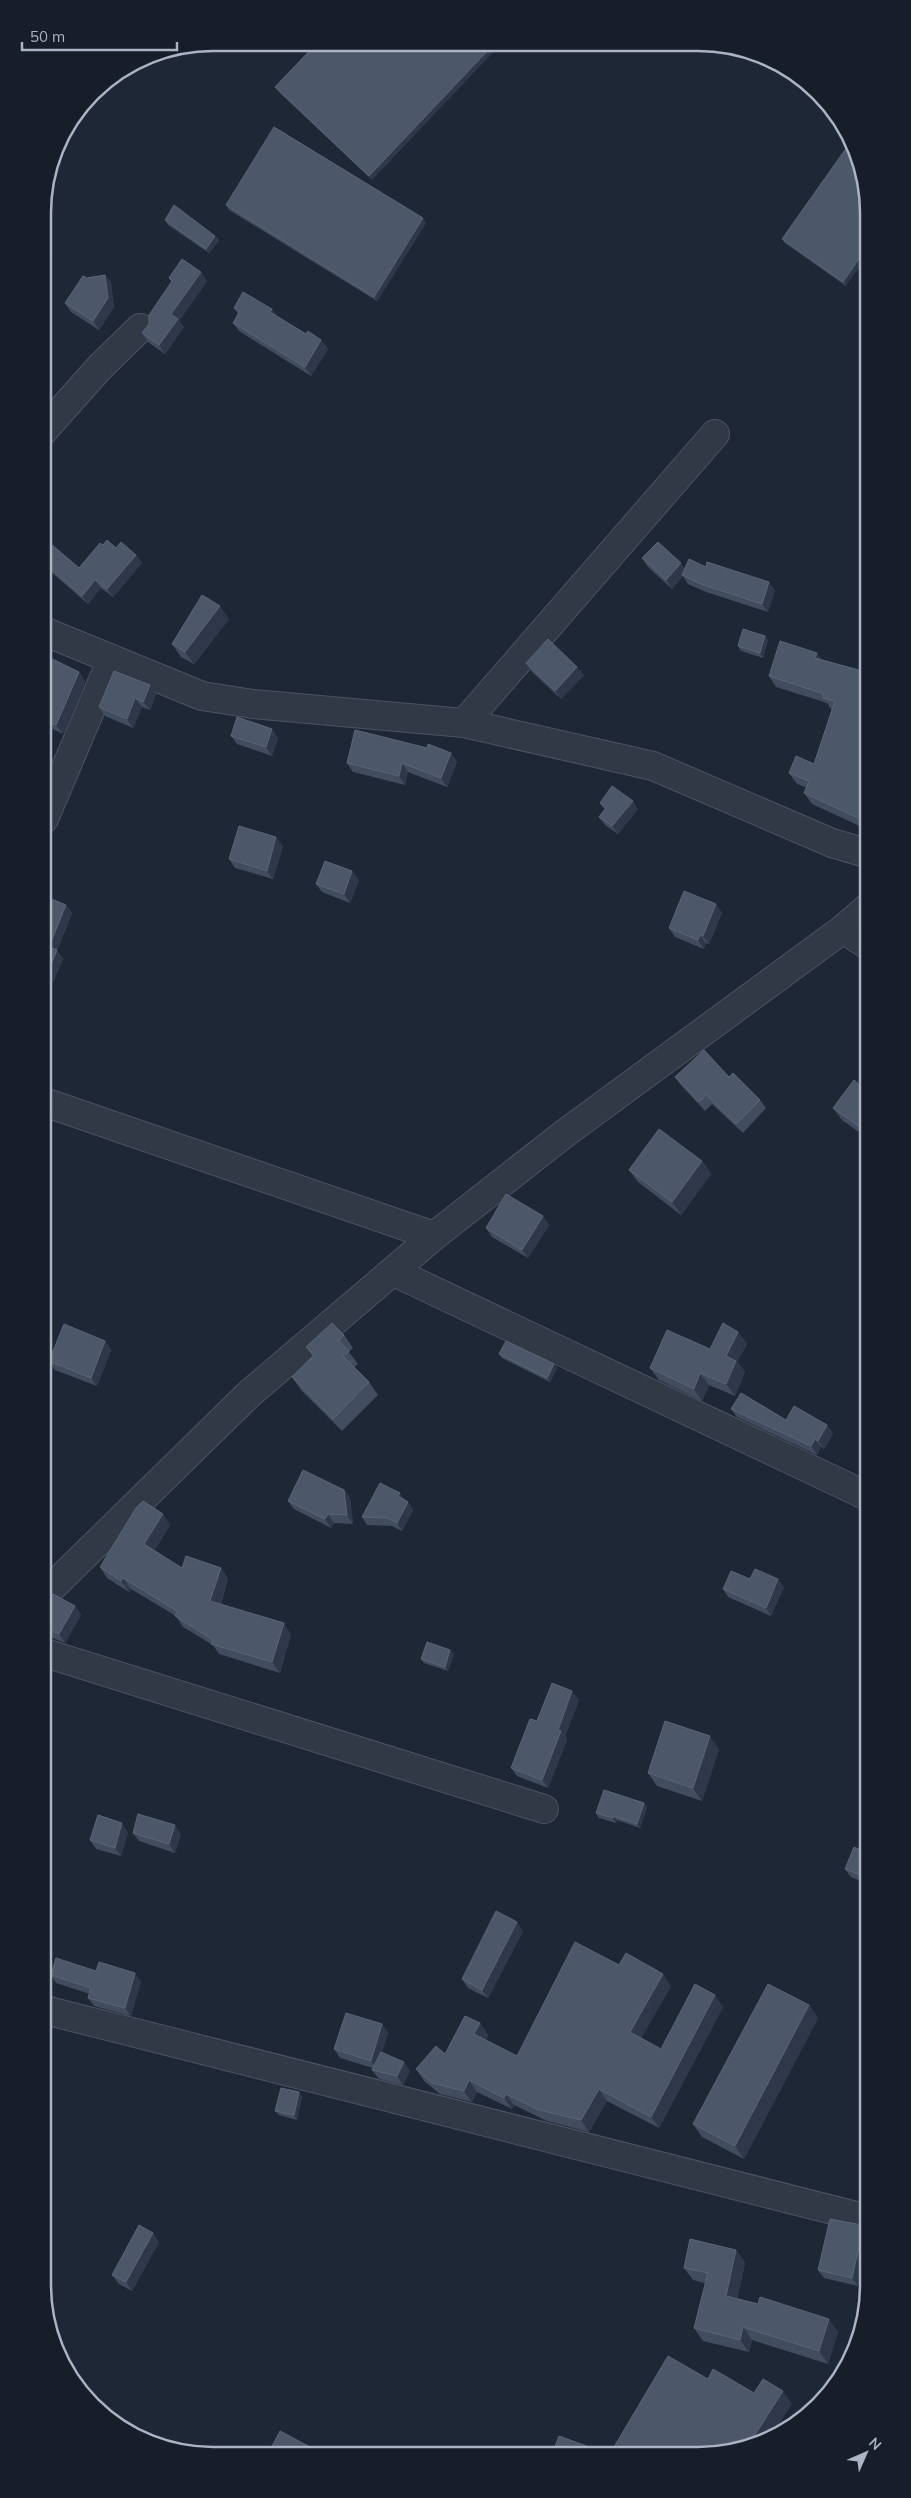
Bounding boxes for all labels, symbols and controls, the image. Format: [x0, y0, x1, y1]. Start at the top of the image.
scale bar [22, 20, 178, 52]
text: 50 m [30, 27, 65, 46]
north arrow [841, 2428, 891, 2478]
text: N [865, 2434, 885, 2454]

